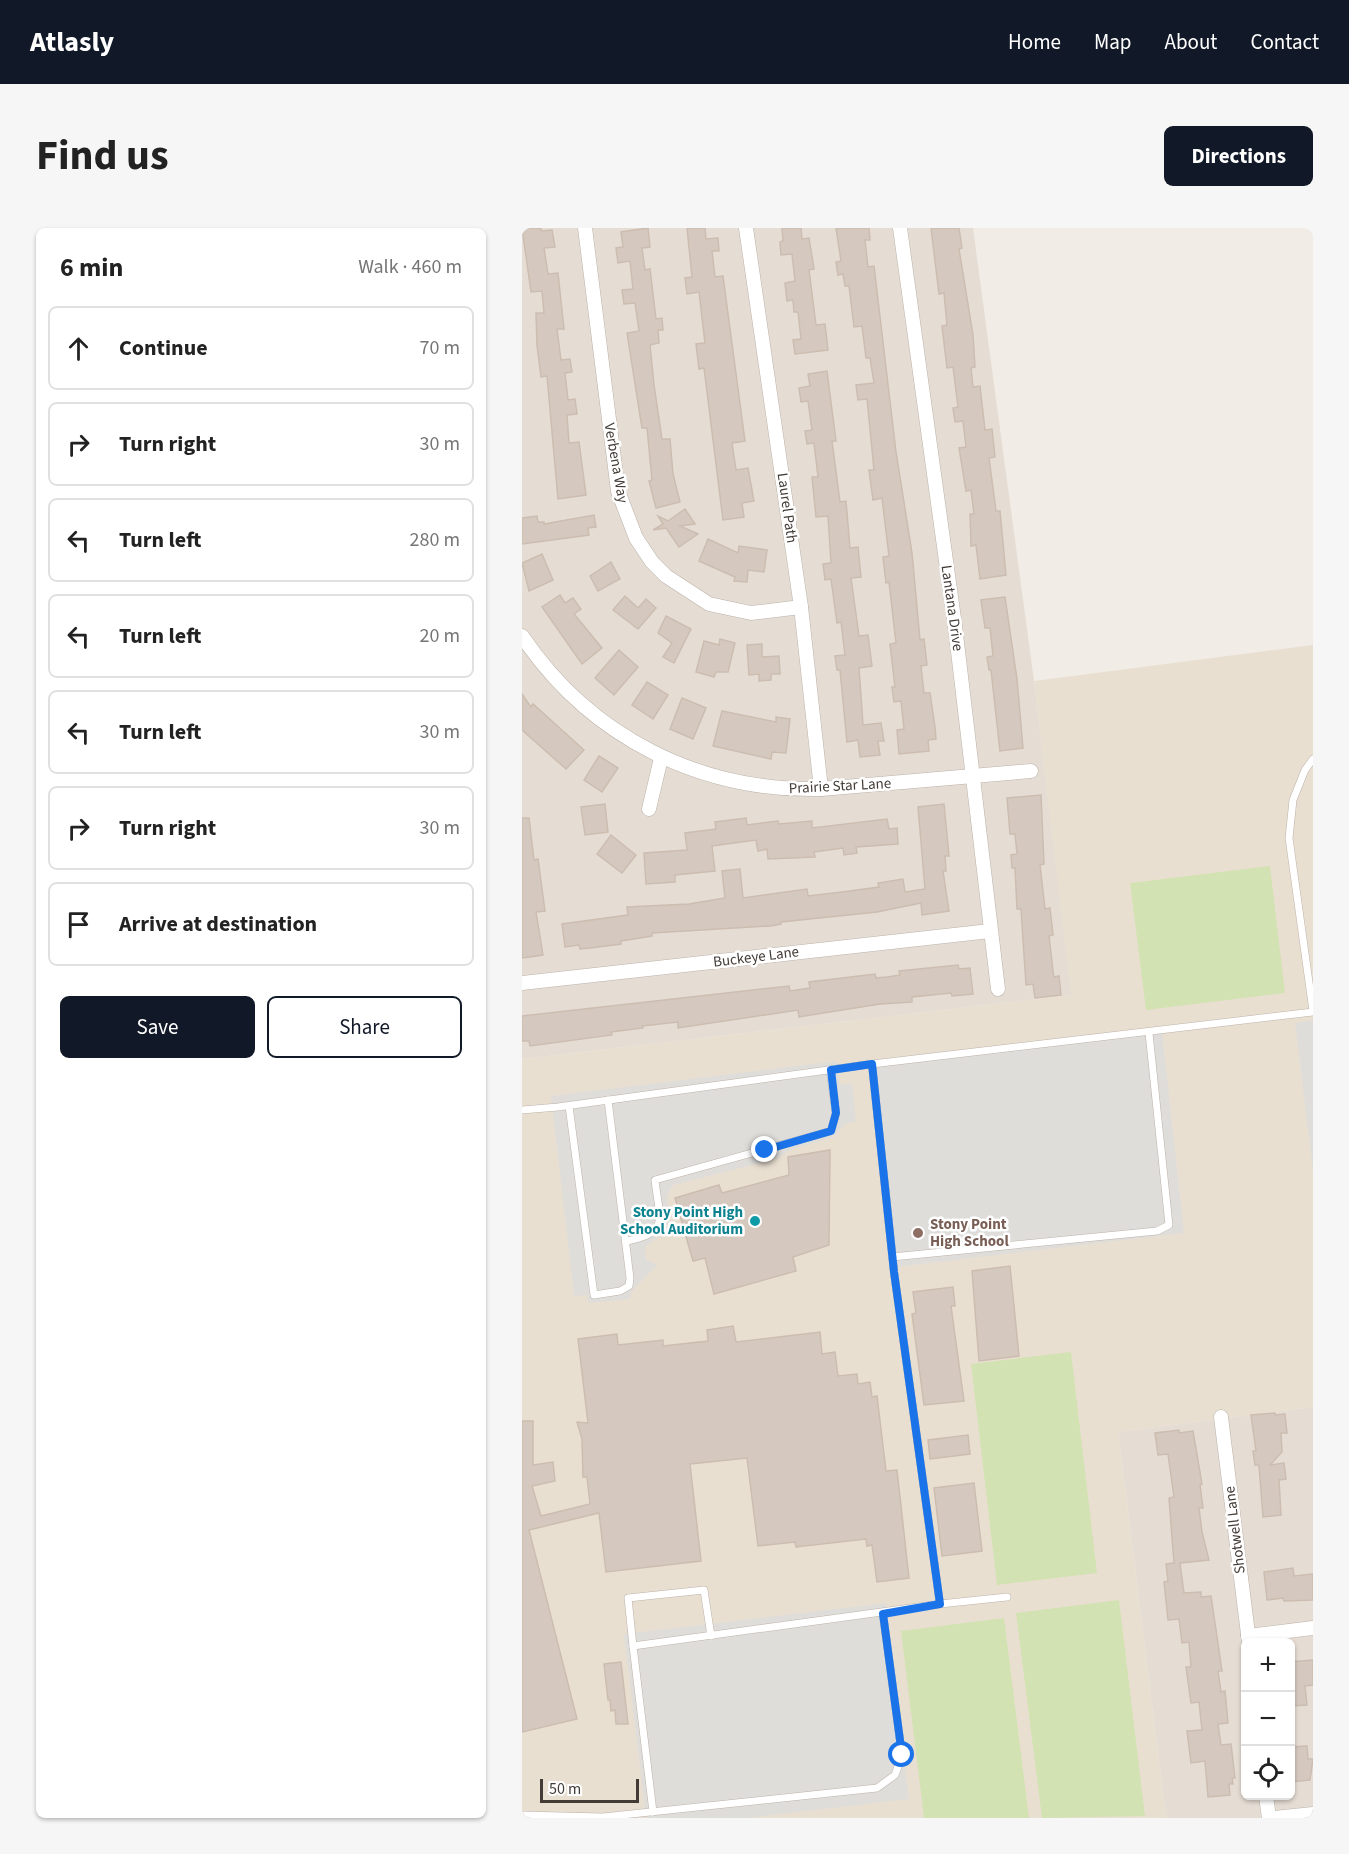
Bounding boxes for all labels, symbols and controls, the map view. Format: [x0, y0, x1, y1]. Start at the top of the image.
text: Atlasly [30, 22, 114, 62]
text: Home [1008, 27, 1061, 57]
text: Map [1094, 27, 1132, 57]
text: About [1165, 27, 1217, 57]
text: Contact [1250, 27, 1319, 57]
text: Find us [36, 126, 169, 186]
button: Directions [1164, 126, 1313, 186]
text: 6 min [60, 249, 123, 286]
text: Walk · 460 m [358, 253, 462, 281]
icon: ahead [62, 332, 95, 365]
text: Continue [119, 332, 208, 364]
text: 70 m [420, 334, 460, 362]
street label: Verbena Way [599, 421, 633, 505]
icon: right [62, 428, 95, 461]
text: Turn right [119, 428, 216, 460]
text: 30 m [420, 430, 460, 458]
street label: Laurel Path [772, 471, 802, 545]
icon: left [62, 524, 95, 557]
text: Turn left [119, 524, 201, 556]
text: 280 m [410, 526, 460, 554]
street label: Lantana Drive [936, 564, 968, 652]
icon: left [62, 620, 95, 653]
text: Turn left [119, 620, 201, 652]
text: 20 m [420, 622, 460, 650]
icon: left [62, 716, 95, 749]
text: Turn left [119, 716, 201, 748]
text: 30 m [420, 718, 460, 746]
street label: Prairie Star Lane [788, 773, 892, 799]
icon: right [62, 812, 95, 845]
text: Turn right [119, 812, 216, 844]
text: 30 m [420, 814, 460, 842]
icon: arrive [62, 908, 95, 941]
text: Arrive at destination [119, 908, 317, 940]
street label: Buckeye Lane [712, 941, 800, 973]
button: Save [60, 996, 255, 1058]
button: Share [267, 996, 462, 1058]
route end [751, 1136, 777, 1162]
place label: Stony Point High School Auditorium [620, 1202, 743, 1240]
marker: Stony Point High School Auditorium [748, 1214, 762, 1228]
place label: Stony Point High School [930, 1214, 1009, 1252]
marker: Stony Point High School [911, 1226, 925, 1240]
street label: Shotwell Lane [1219, 1485, 1251, 1575]
map controls [1241, 1638, 1295, 1800]
button: + [1241, 1638, 1295, 1692]
button: − [1241, 1692, 1295, 1746]
route start [888, 1741, 914, 1767]
button: locate [1241, 1746, 1295, 1800]
scale bar [540, 1776, 639, 1804]
text: 50 m [549, 1778, 581, 1800]

